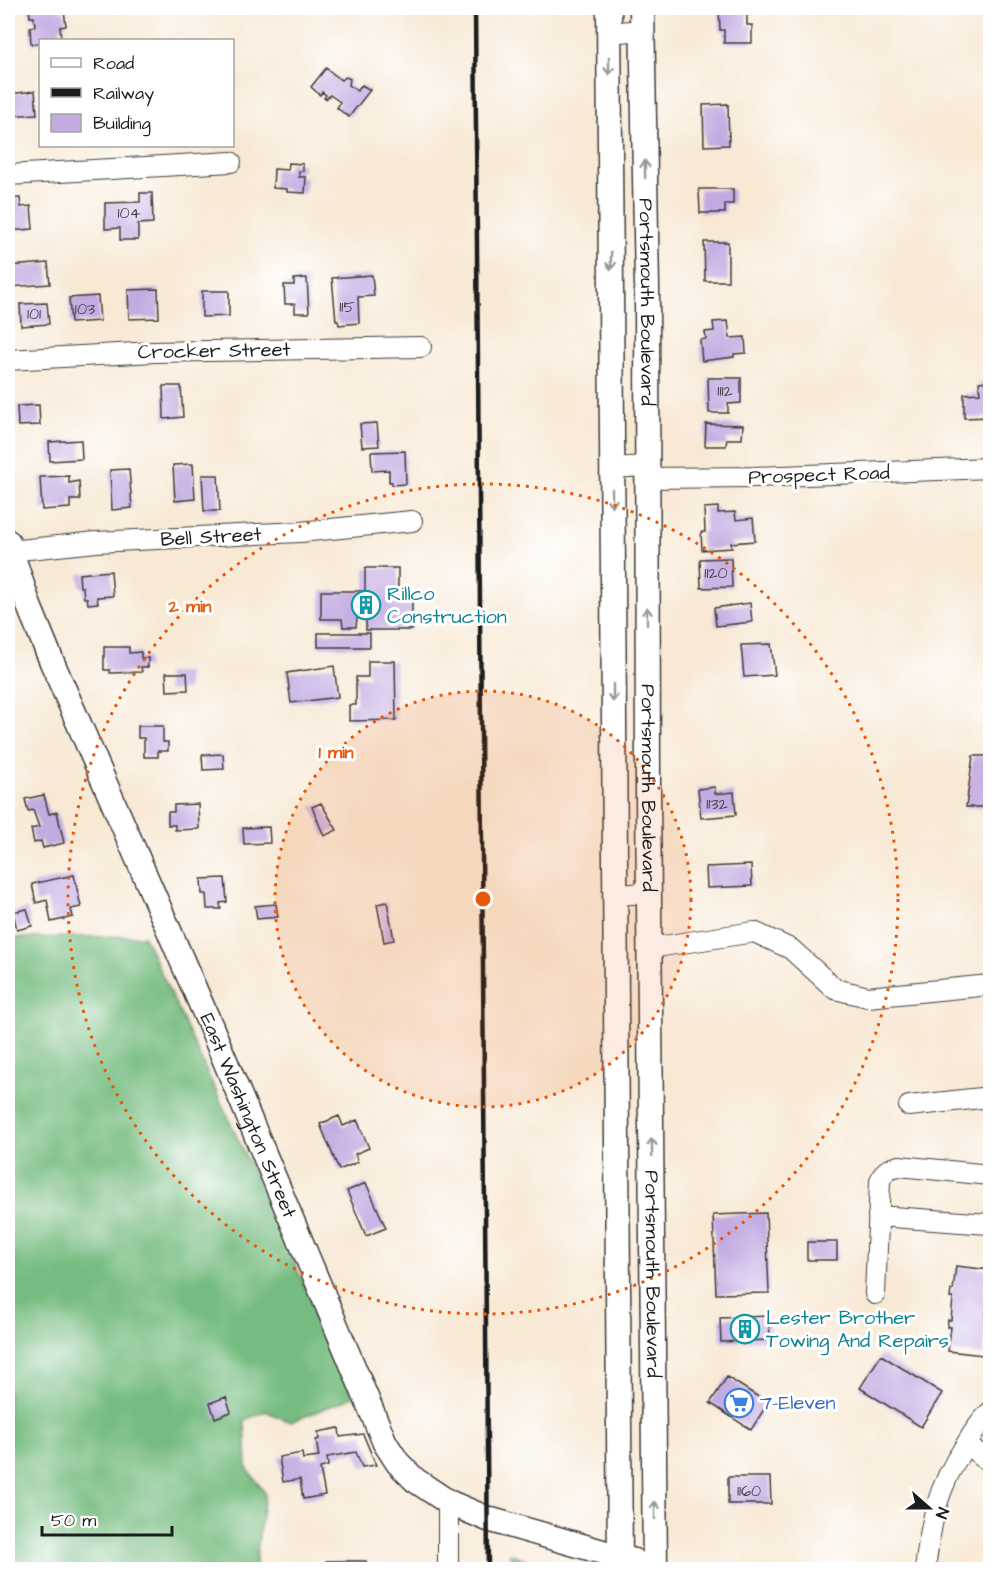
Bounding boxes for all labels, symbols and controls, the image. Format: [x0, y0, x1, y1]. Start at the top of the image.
legend [39, 39, 234, 147]
text: Road [93, 51, 134, 76]
one-way arrow [603, 55, 615, 75]
text: Railway [93, 81, 154, 107]
text: Building [93, 111, 151, 137]
one-way arrow [639, 159, 650, 179]
street label: Portsmouth Boulevard [631, 198, 661, 406]
house number: 104 [117, 202, 141, 224]
one-way arrow [605, 250, 617, 270]
house number: 115 [339, 296, 355, 318]
house number: 103 [75, 298, 95, 320]
house number: 101 [27, 303, 41, 325]
street label: Crocker Street [137, 336, 291, 366]
house number: 1112 [717, 380, 733, 402]
street label: Prospect Road [748, 459, 890, 491]
one-way arrow [606, 487, 618, 507]
street label: Bell Street [160, 520, 262, 554]
house number: 1120 [704, 562, 728, 584]
place label: Rillco Construction [387, 580, 507, 631]
building icon: Rillco Construction [350, 589, 382, 621]
text: 2 min [167, 594, 212, 619]
one-way arrow [641, 606, 653, 626]
one-way arrow [607, 682, 619, 702]
street label: Portsmouth Boulevard [634, 684, 663, 892]
text: 1 min [318, 740, 354, 765]
house number: 1132 [706, 793, 728, 815]
centre of rings [473, 889, 493, 909]
street label: East Washington Street [193, 1009, 303, 1222]
one-way arrow [646, 1137, 658, 1157]
street label: Portsmouth Boulevard [637, 1170, 667, 1378]
place label: Lester Brother Towing And Repairs [766, 1304, 949, 1356]
building icon: Lester Brother Towing And Repairs [729, 1313, 761, 1345]
supermarket icon: 7-Eleven [723, 1387, 755, 1419]
place label: 7-Eleven [760, 1389, 836, 1417]
north arrow [899, 1478, 959, 1538]
house number: 1160 [737, 1480, 761, 1502]
scale bar [42, 1499, 172, 1537]
one-way arrow [649, 1500, 661, 1520]
text: N [930, 1504, 954, 1522]
text: 50 m [51, 1508, 96, 1533]

